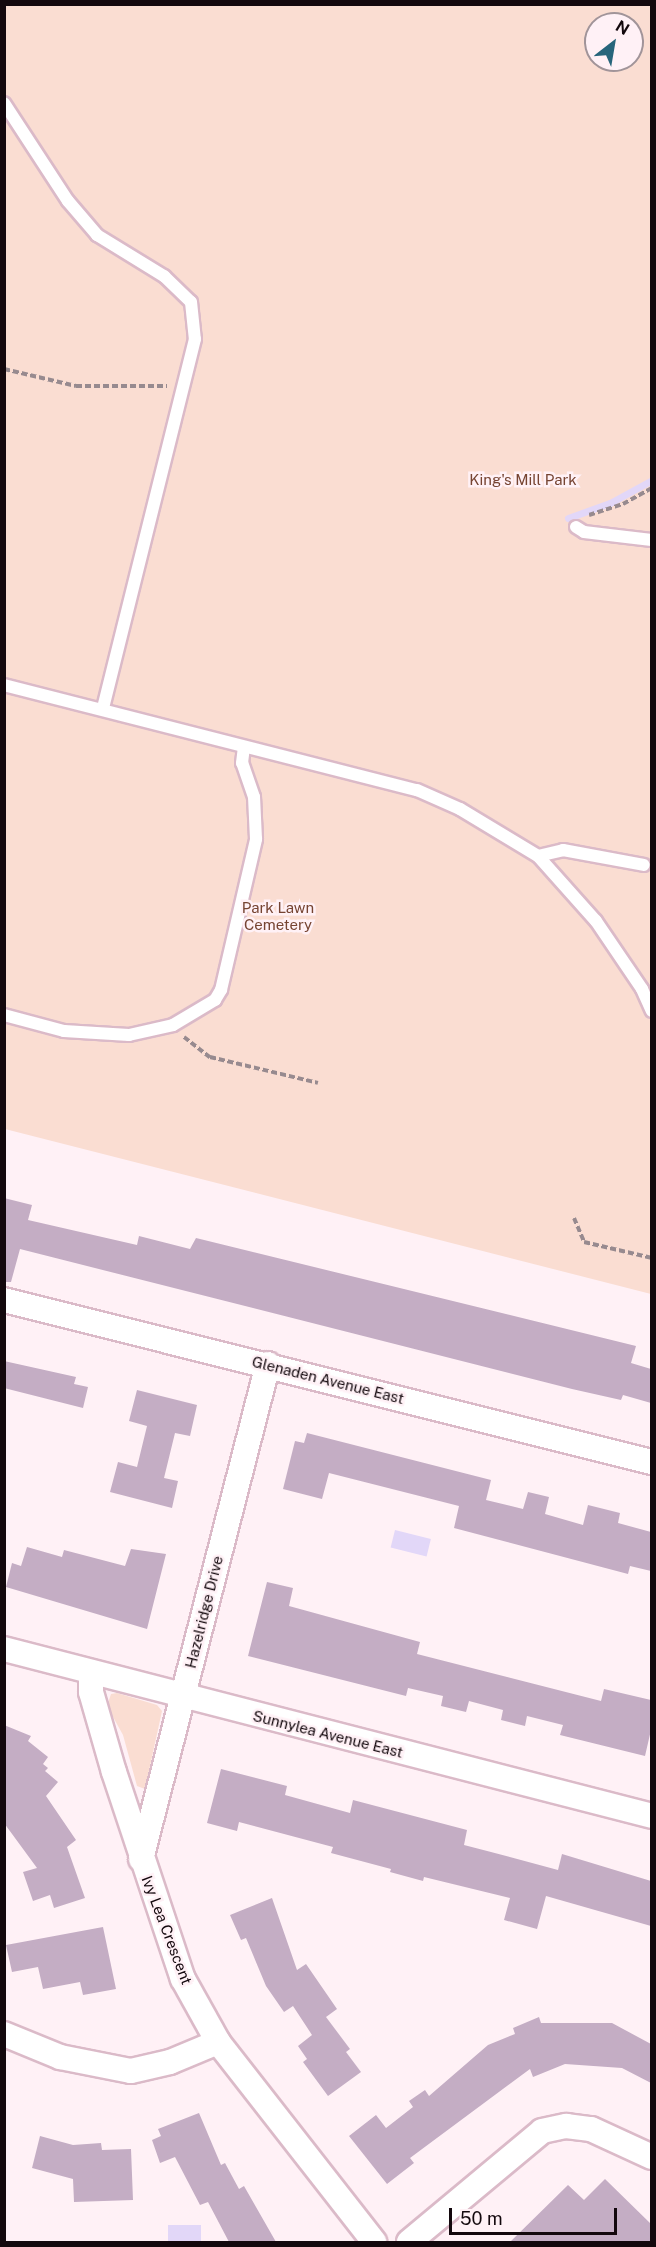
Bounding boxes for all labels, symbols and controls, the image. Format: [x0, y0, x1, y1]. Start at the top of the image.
north arrow [584, 12, 644, 72]
text: N [612, 16, 633, 39]
park label: King's Mill Park [469, 471, 577, 489]
park label: Park Lawn Cemetery [242, 898, 314, 933]
street label: Glenaden Avenue East [250, 1352, 406, 1408]
street label: Hazelridge Drive [181, 1554, 227, 1670]
street label: Sunnylea Avenue East [251, 1707, 405, 1761]
street label: Ivy Lea Crescent [138, 1873, 196, 1987]
scale bar [452, 2196, 620, 2234]
text: 50 m [460, 2208, 503, 2229]

